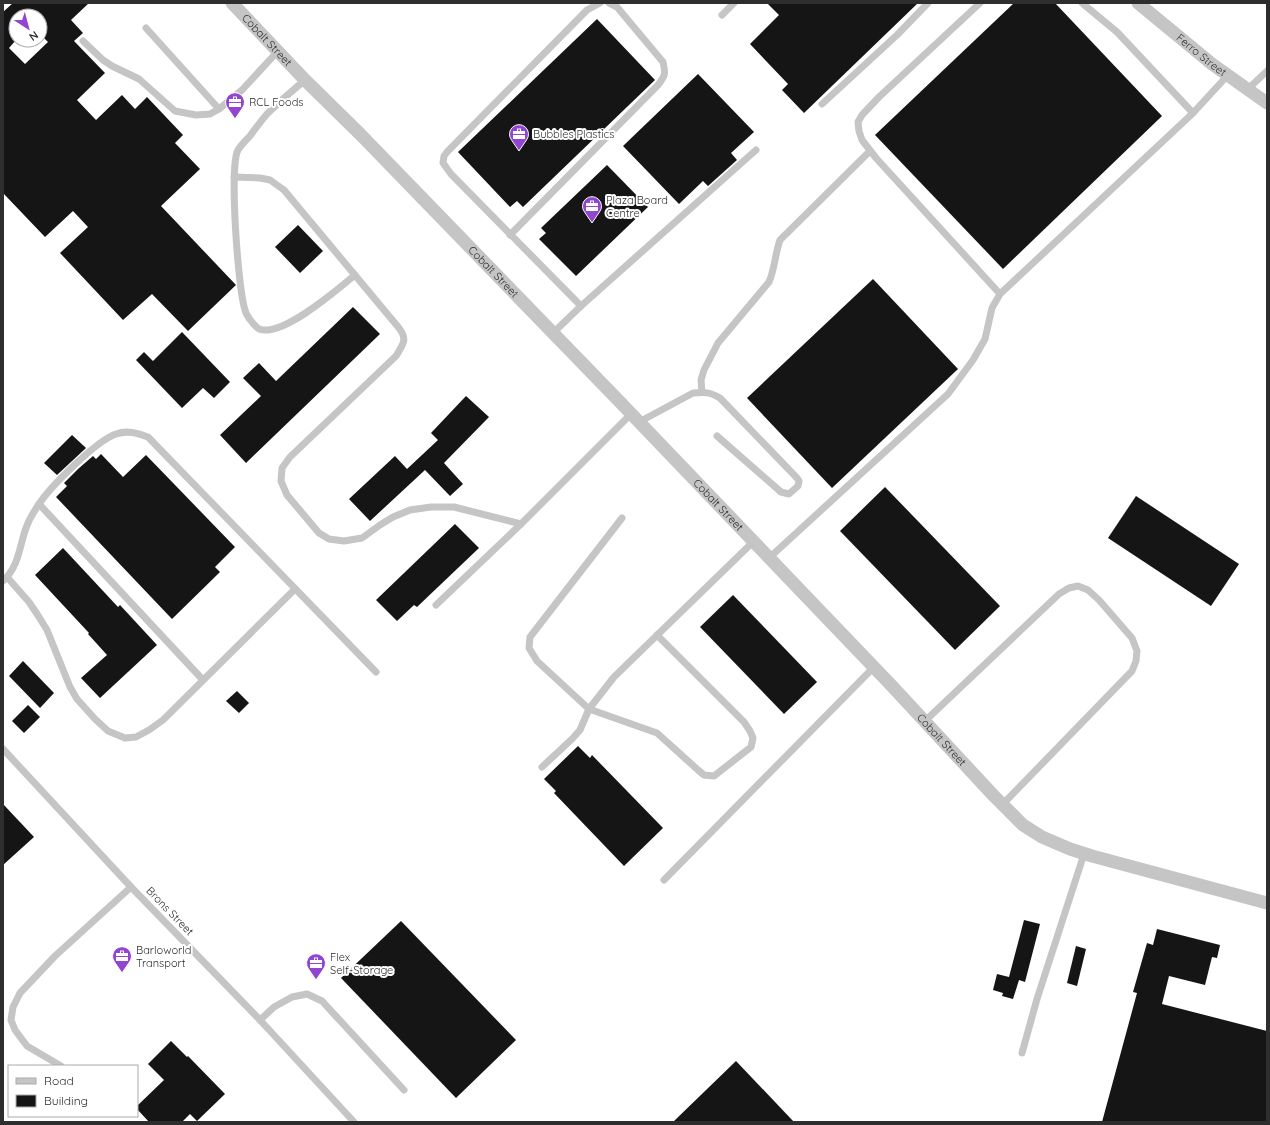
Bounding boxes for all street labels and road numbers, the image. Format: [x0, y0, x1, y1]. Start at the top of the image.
street label: Cobalt Street [239, 11, 295, 69]
street label: Ferro Street [1174, 31, 1230, 79]
street label: Cobalt Street [465, 243, 522, 301]
street label: Cobalt Street [690, 476, 747, 534]
street label: Cobalt Street [914, 711, 970, 769]
street label: Brons Street [143, 884, 197, 938]

